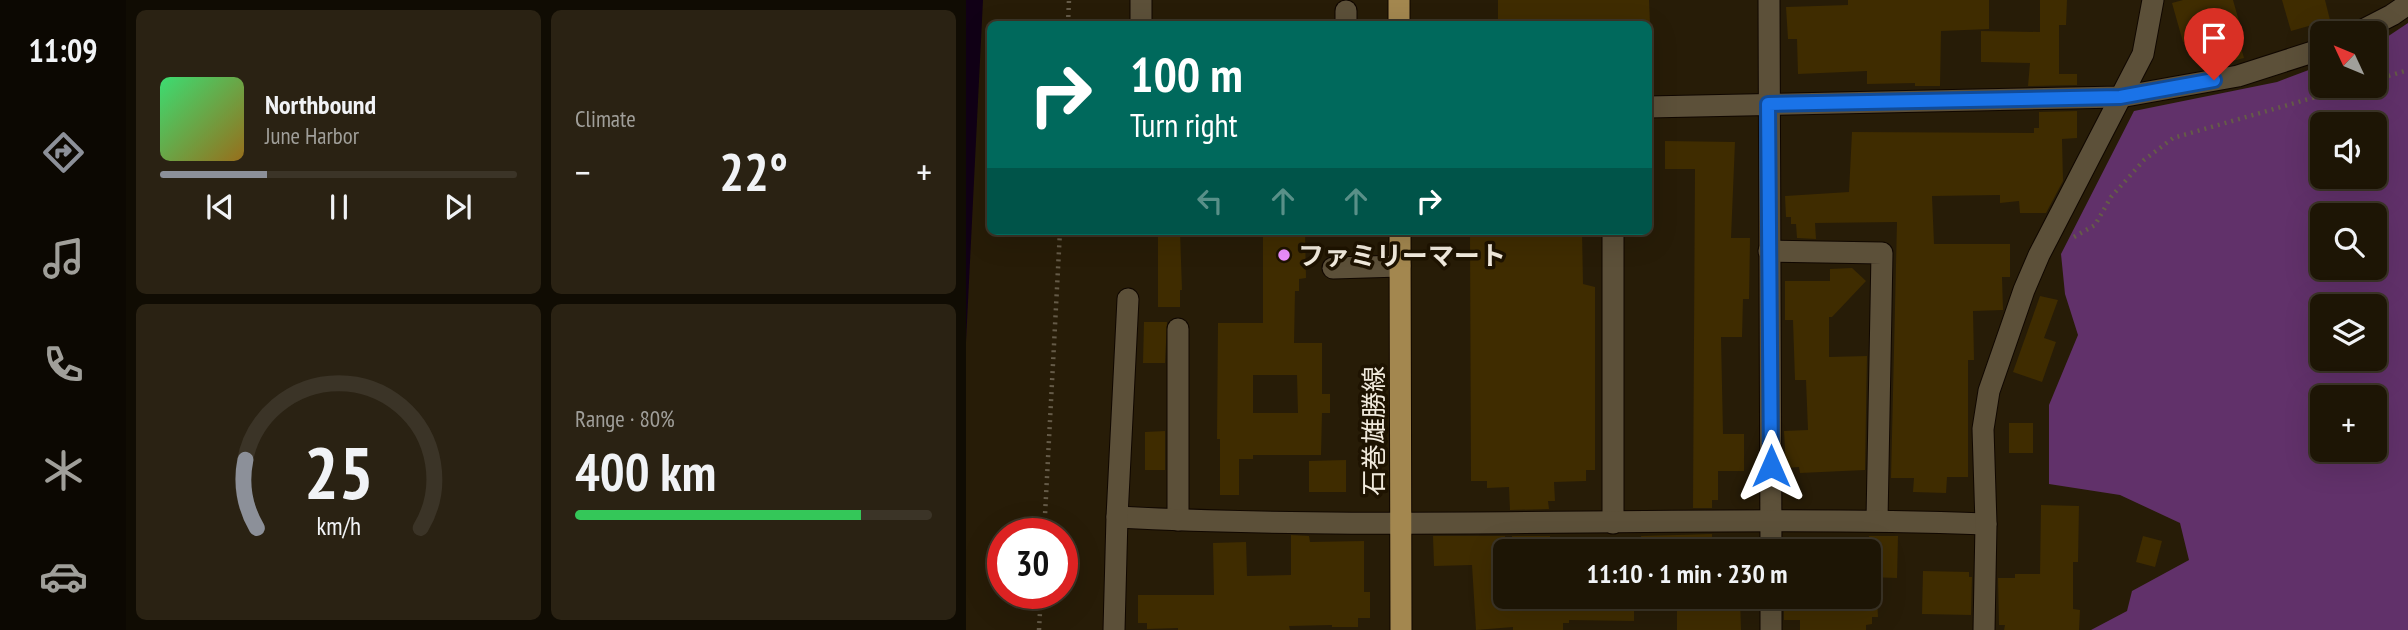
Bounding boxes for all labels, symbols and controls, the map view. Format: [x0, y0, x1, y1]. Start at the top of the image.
pin [2184, 8, 2244, 80]
icon: arrive [2195, 19, 2233, 57]
north arrow [2310, 21, 2387, 98]
map controls [2310, 21, 2387, 462]
text: 11:09 [28, 29, 98, 71]
text: 100 m [1130, 42, 1243, 106]
icon: right [1015, 49, 1106, 140]
text: Northbound [265, 88, 376, 121]
text: Climate [575, 104, 636, 133]
text: Turn right [1130, 104, 1238, 146]
button: sound [2310, 112, 2387, 189]
text: June Harbor [265, 121, 359, 150]
icon: directions [39, 128, 88, 177]
text: 22° [719, 138, 788, 205]
text: − [575, 147, 591, 196]
text: + [916, 147, 932, 196]
icon: left [1191, 182, 1229, 220]
icon: ahead [1264, 182, 1302, 220]
icon: ahead [1337, 182, 1375, 220]
icon: right [1410, 182, 1448, 220]
icon: previous [201, 188, 239, 226]
icon: pause [320, 188, 358, 226]
icon: next [439, 188, 477, 226]
button: search [2310, 203, 2387, 280]
icon: music [39, 234, 88, 283]
place label: ファミリーマート [1298, 239, 1506, 272]
marker: ファミリーマート [1276, 247, 1292, 263]
button: layers [2310, 294, 2387, 371]
icon: phone [39, 340, 88, 389]
street label: 石巻雄勝線 [1357, 366, 1390, 496]
button: + [2310, 385, 2387, 462]
text: Range · 80% [575, 404, 675, 433]
text: 25 [304, 424, 373, 518]
position arrow [1734, 429, 1808, 503]
text: 400 km [575, 438, 716, 505]
icon: climate [39, 446, 88, 495]
text: km/h [316, 510, 361, 542]
speed limit sign: 30 [987, 518, 1078, 609]
icon: car [39, 552, 88, 601]
text: 11:10 · 1 min · 230 m [1587, 557, 1787, 590]

